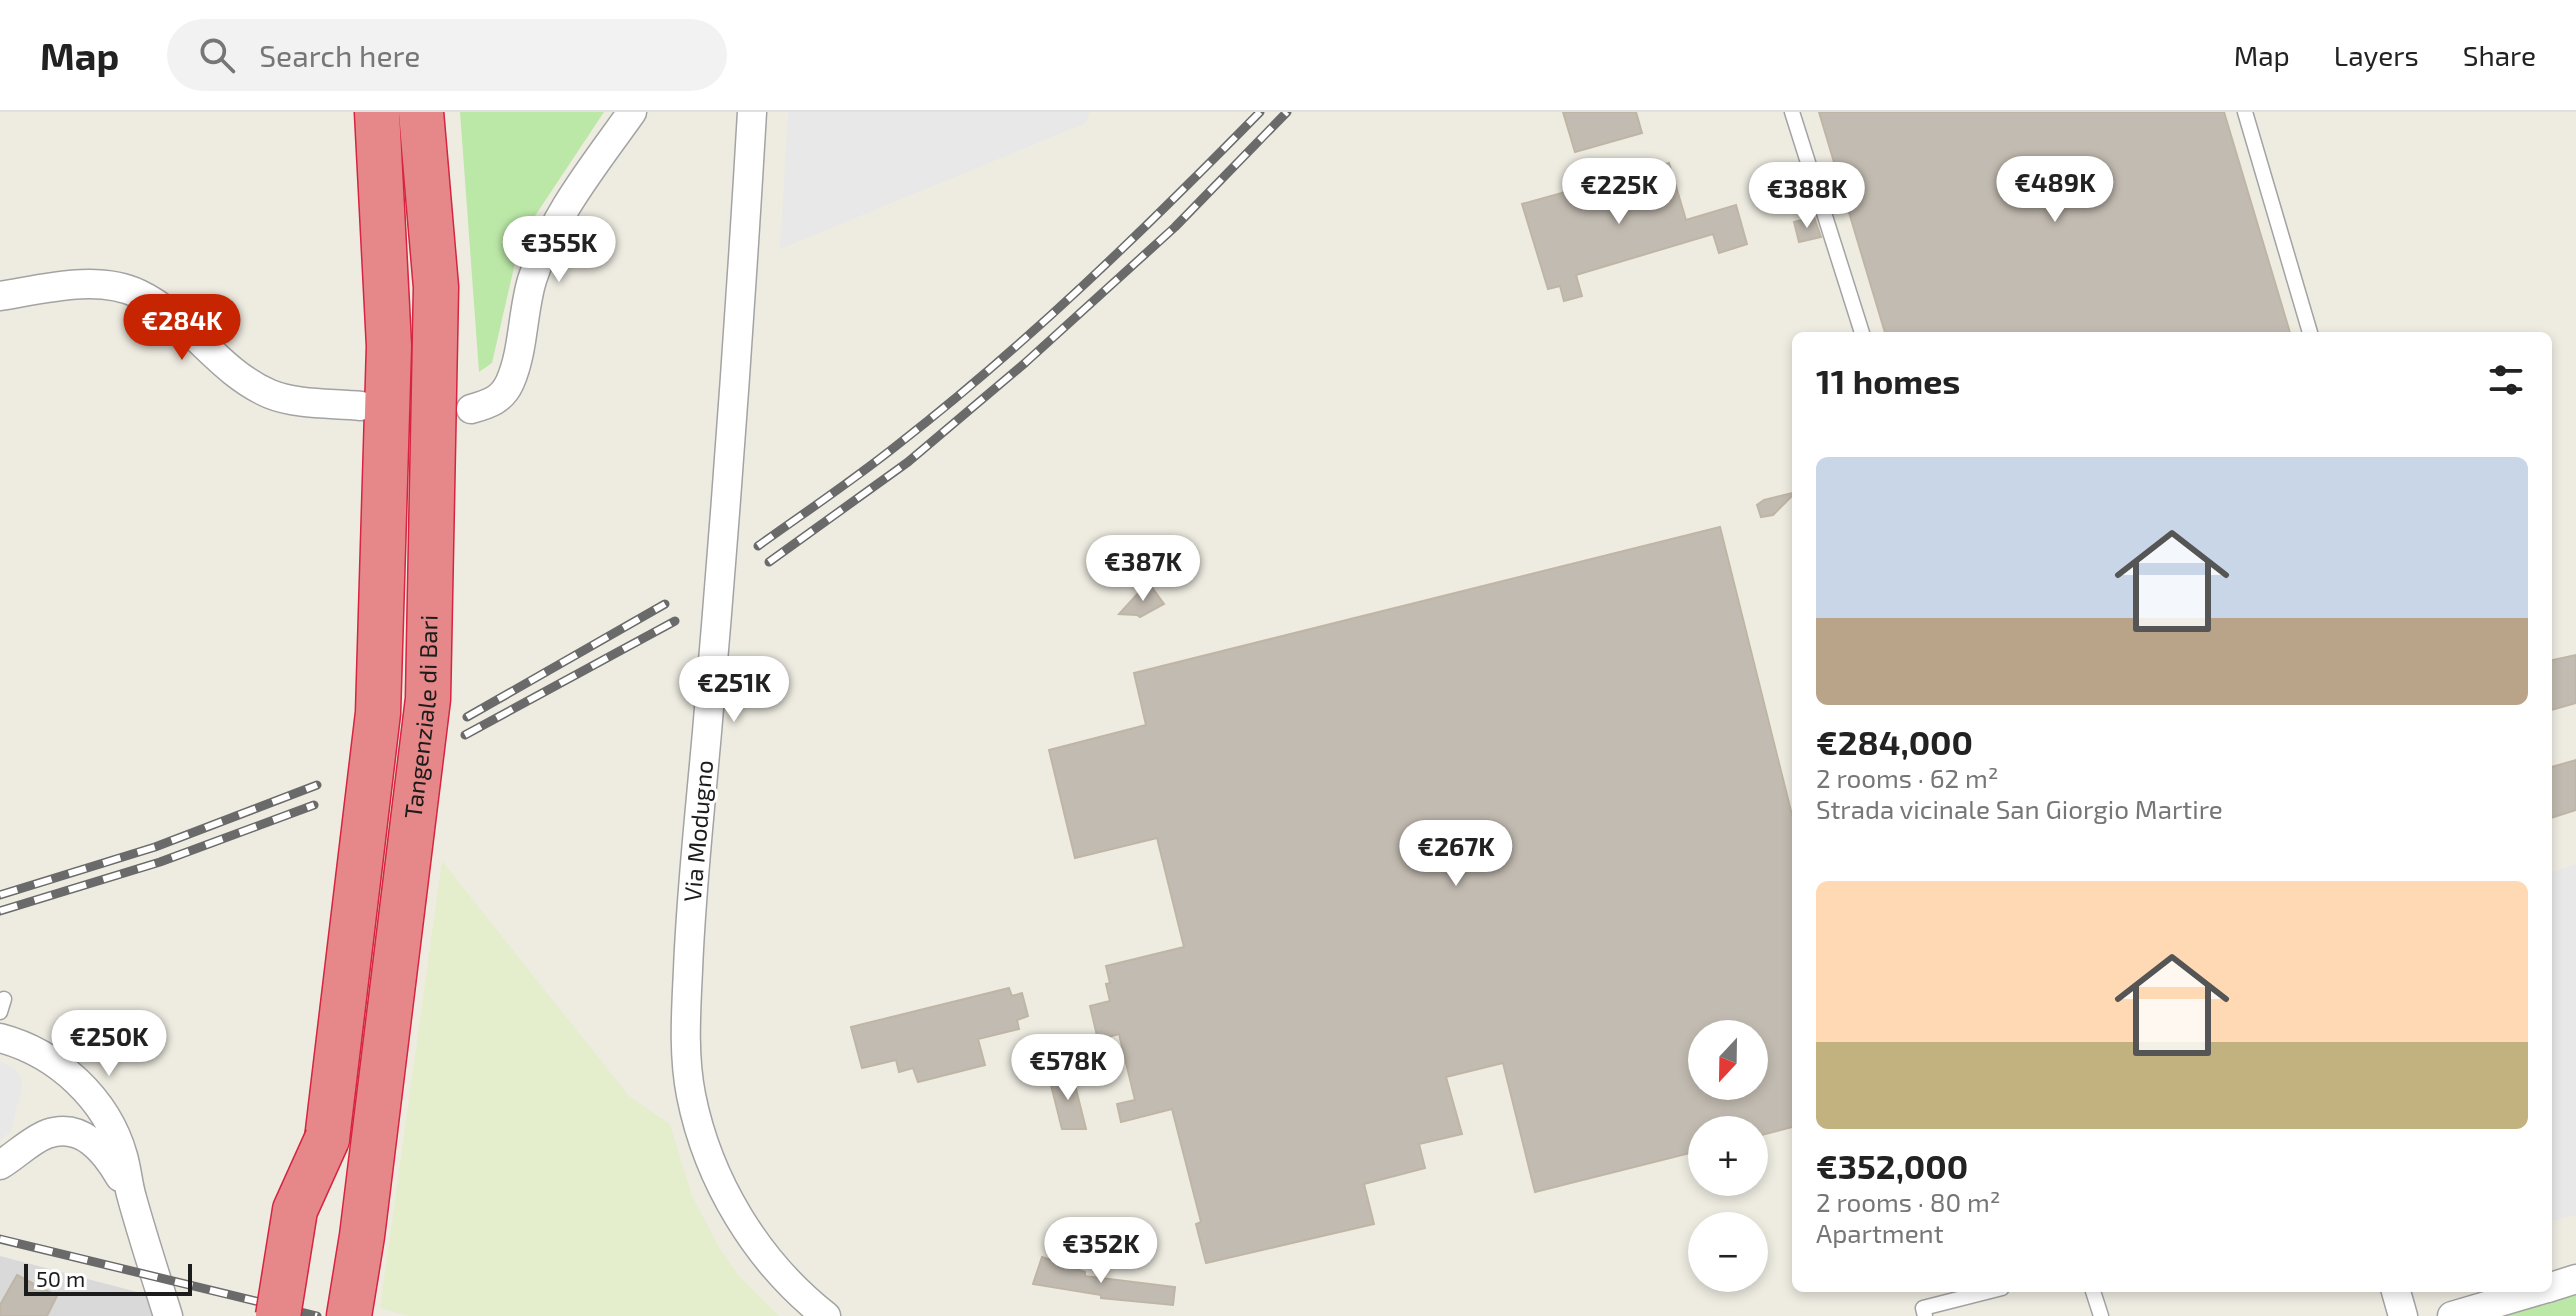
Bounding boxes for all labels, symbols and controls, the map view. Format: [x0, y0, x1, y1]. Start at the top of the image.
search box [167, 19, 727, 91]
text: Map [40, 32, 119, 78]
icon: search [195, 33, 239, 77]
text: Search here [259, 37, 420, 73]
text: Map [2234, 38, 2290, 72]
text: Layers [2334, 38, 2419, 72]
text: Share [2463, 38, 2536, 72]
pin: €489K [1999, 156, 2111, 224]
pin: €225K [1563, 158, 1675, 226]
pin: €388K [1751, 162, 1863, 230]
text: €489K [2014, 166, 2096, 197]
text: €225K [1580, 168, 1658, 199]
text: €388K [1767, 172, 1847, 203]
pin: €355K [503, 216, 615, 284]
text: €355K [521, 226, 597, 257]
pin: €284K [126, 294, 238, 362]
text: €284K [141, 304, 223, 335]
icon: filters [2484, 358, 2528, 402]
text: 11 homes [1816, 360, 1960, 401]
icon: home [2100, 509, 2244, 653]
pin: €387K [1087, 535, 1199, 603]
text: €387K [1104, 545, 1182, 576]
street label: Tangenziale di Bari [397, 615, 443, 820]
pin: €251K [678, 656, 790, 724]
text: €251K [697, 666, 771, 697]
text: €284,000 [1816, 721, 1973, 762]
street label: Via Modugno [677, 759, 718, 903]
text: 2 rooms · 62 m² [1816, 762, 1999, 793]
text: Strada vicinale San Giorgio Martire [1816, 793, 2223, 824]
pin: €267K [1400, 820, 1512, 888]
text: €267K [1417, 830, 1495, 861]
icon: home [2100, 933, 2244, 1077]
pin: €250K [53, 1010, 165, 1078]
text: €250K [69, 1020, 149, 1051]
north arrow [1688, 1020, 1768, 1100]
map controls [1688, 1020, 1768, 1292]
pin: €578K [1012, 1034, 1124, 1102]
text: €578K [1029, 1044, 1107, 1075]
button: + [1688, 1116, 1768, 1196]
text: €352,000 [1816, 1145, 1968, 1186]
text: 2 rooms · 80 m² [1816, 1186, 2001, 1217]
button: − [1688, 1212, 1768, 1292]
pin: €352K [1045, 1217, 1157, 1285]
text: Apartment [1816, 1217, 1944, 1248]
text: €352K [1062, 1227, 1140, 1258]
scale bar [24, 1260, 192, 1296]
text: 50 m [36, 1265, 85, 1291]

